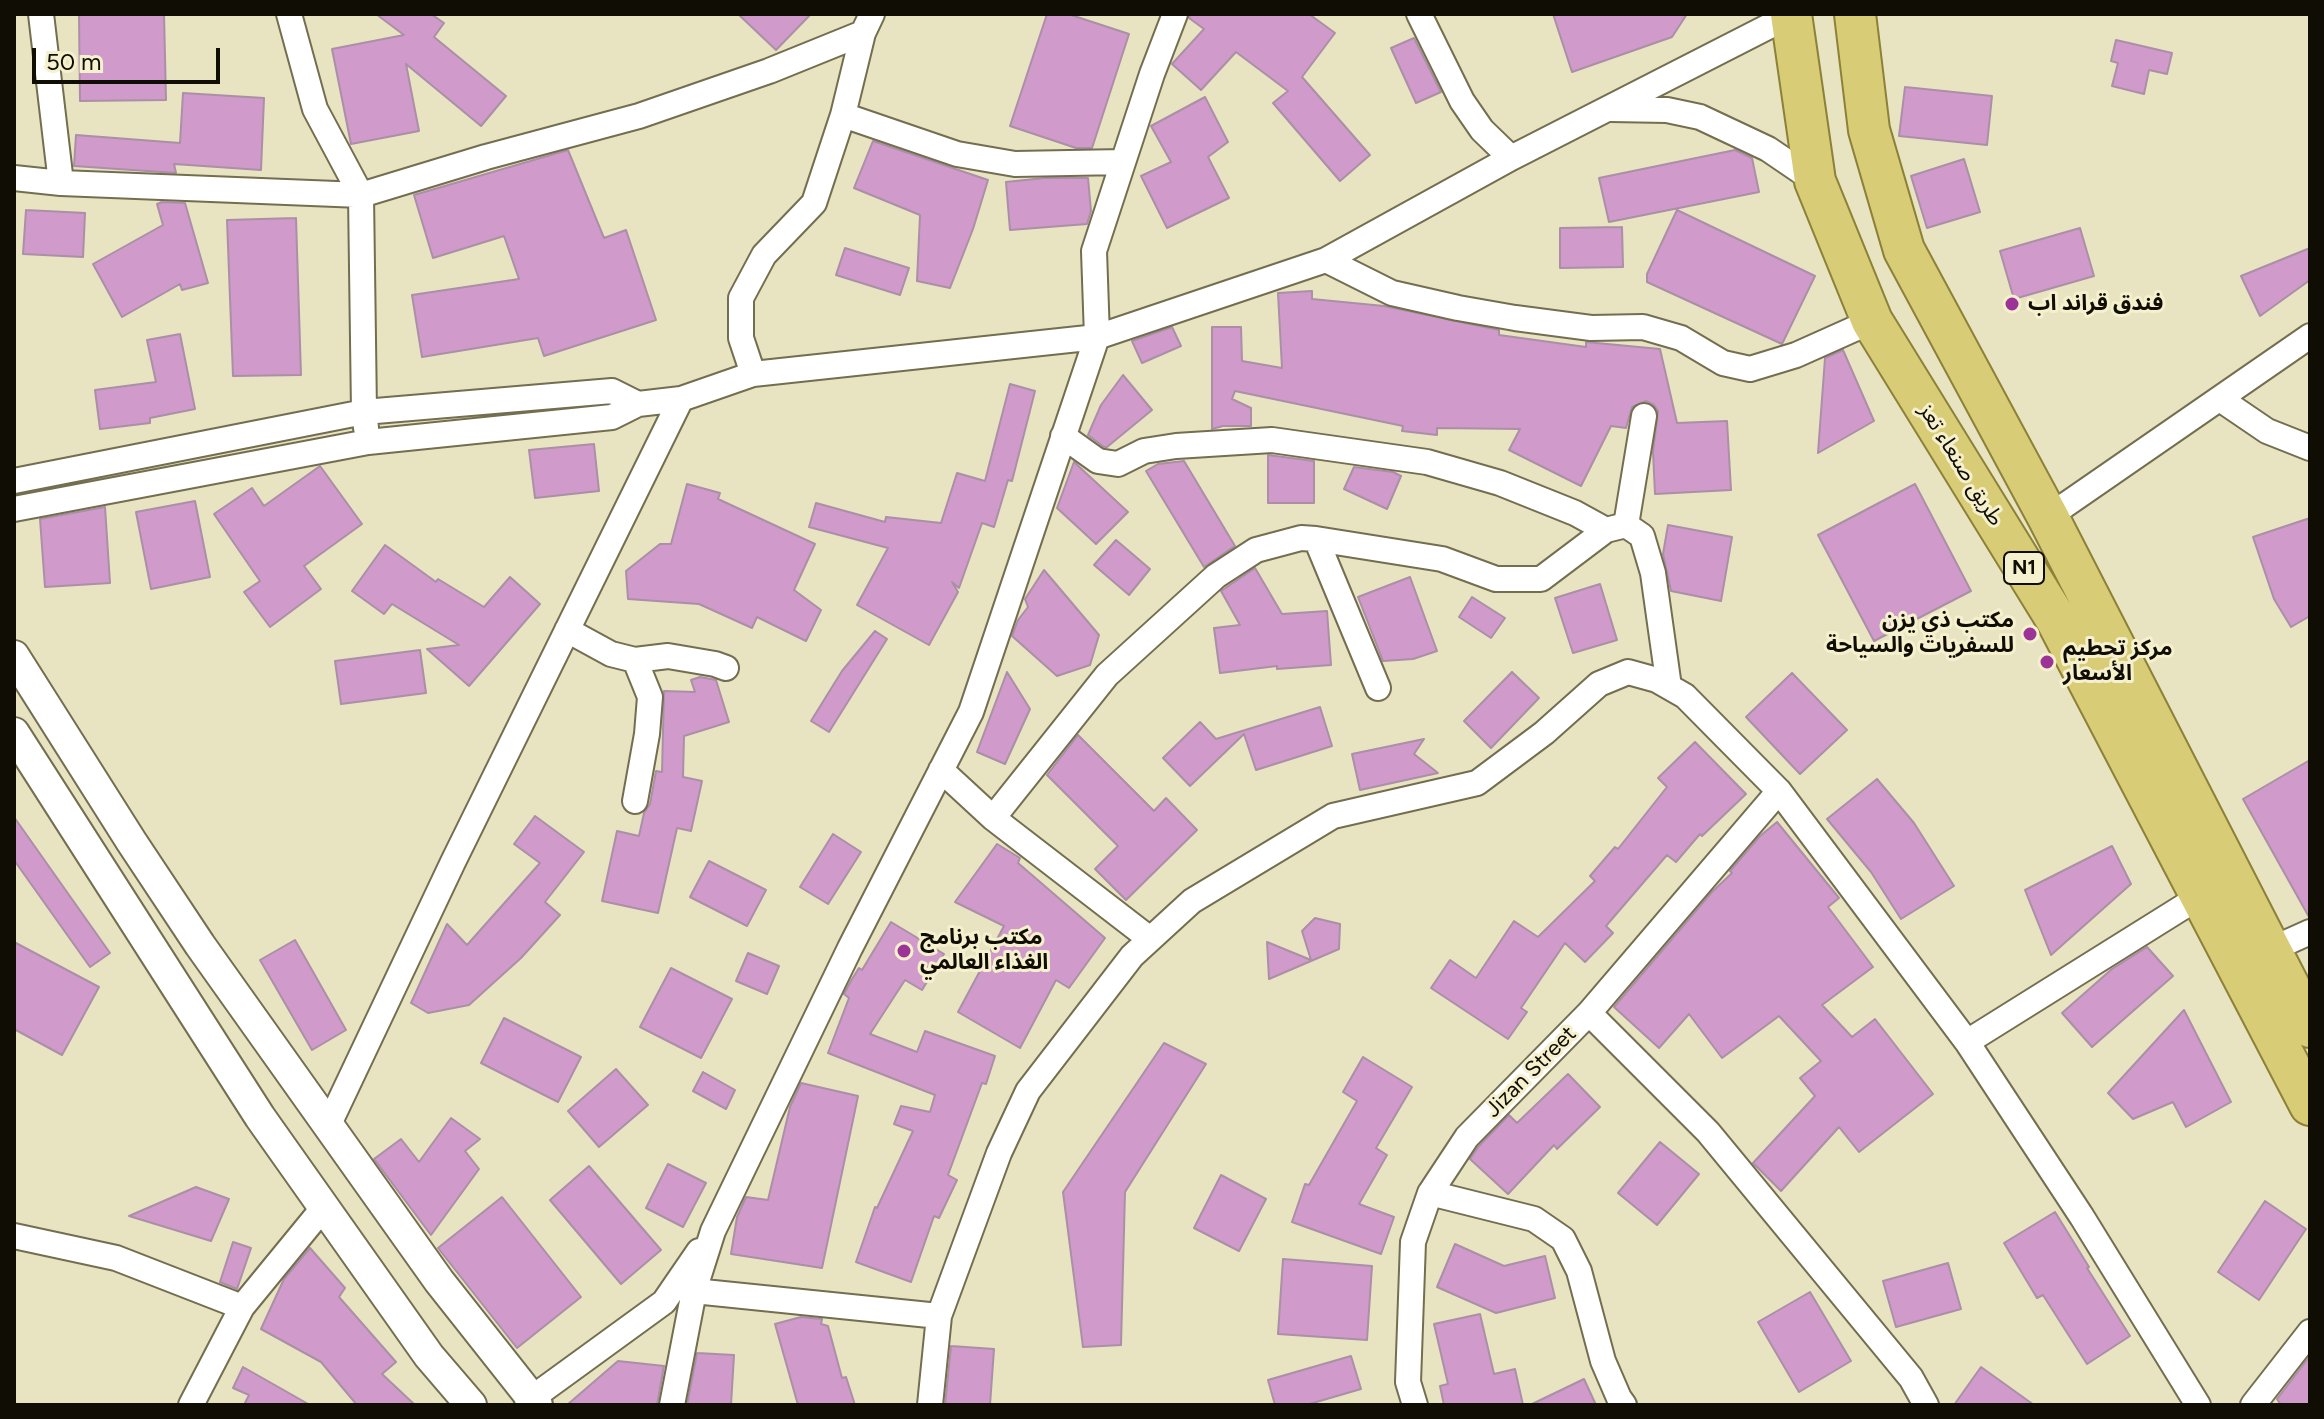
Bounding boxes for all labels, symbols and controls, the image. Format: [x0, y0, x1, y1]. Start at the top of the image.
scale bar [36, 32, 224, 82]
text: 50 m [46, 47, 102, 76]
place label: فندق قراند اب [2028, 291, 2163, 317]
marker: فندق قراند اب [2003, 295, 2021, 313]
street label: طريق صنعاء تعز [1913, 399, 2009, 531]
road number: N1 [2004, 552, 2044, 584]
place label: مكتب ذي يزن للسفريات والسياحة [1826, 608, 2014, 660]
marker: مكتب ذي يزن للسفريات والسياحة [2021, 625, 2039, 643]
place label: مركز تحطيم الأسعار [2063, 636, 2173, 688]
marker: مركز تحطيم الأسعار [2038, 653, 2056, 671]
place label: مكتب برنامج الغذاء العالمي [920, 925, 1048, 976]
marker: مكتب برنامج الغذاء العالمي [895, 942, 913, 960]
street label: Jizan Street [1480, 1021, 1582, 1123]

